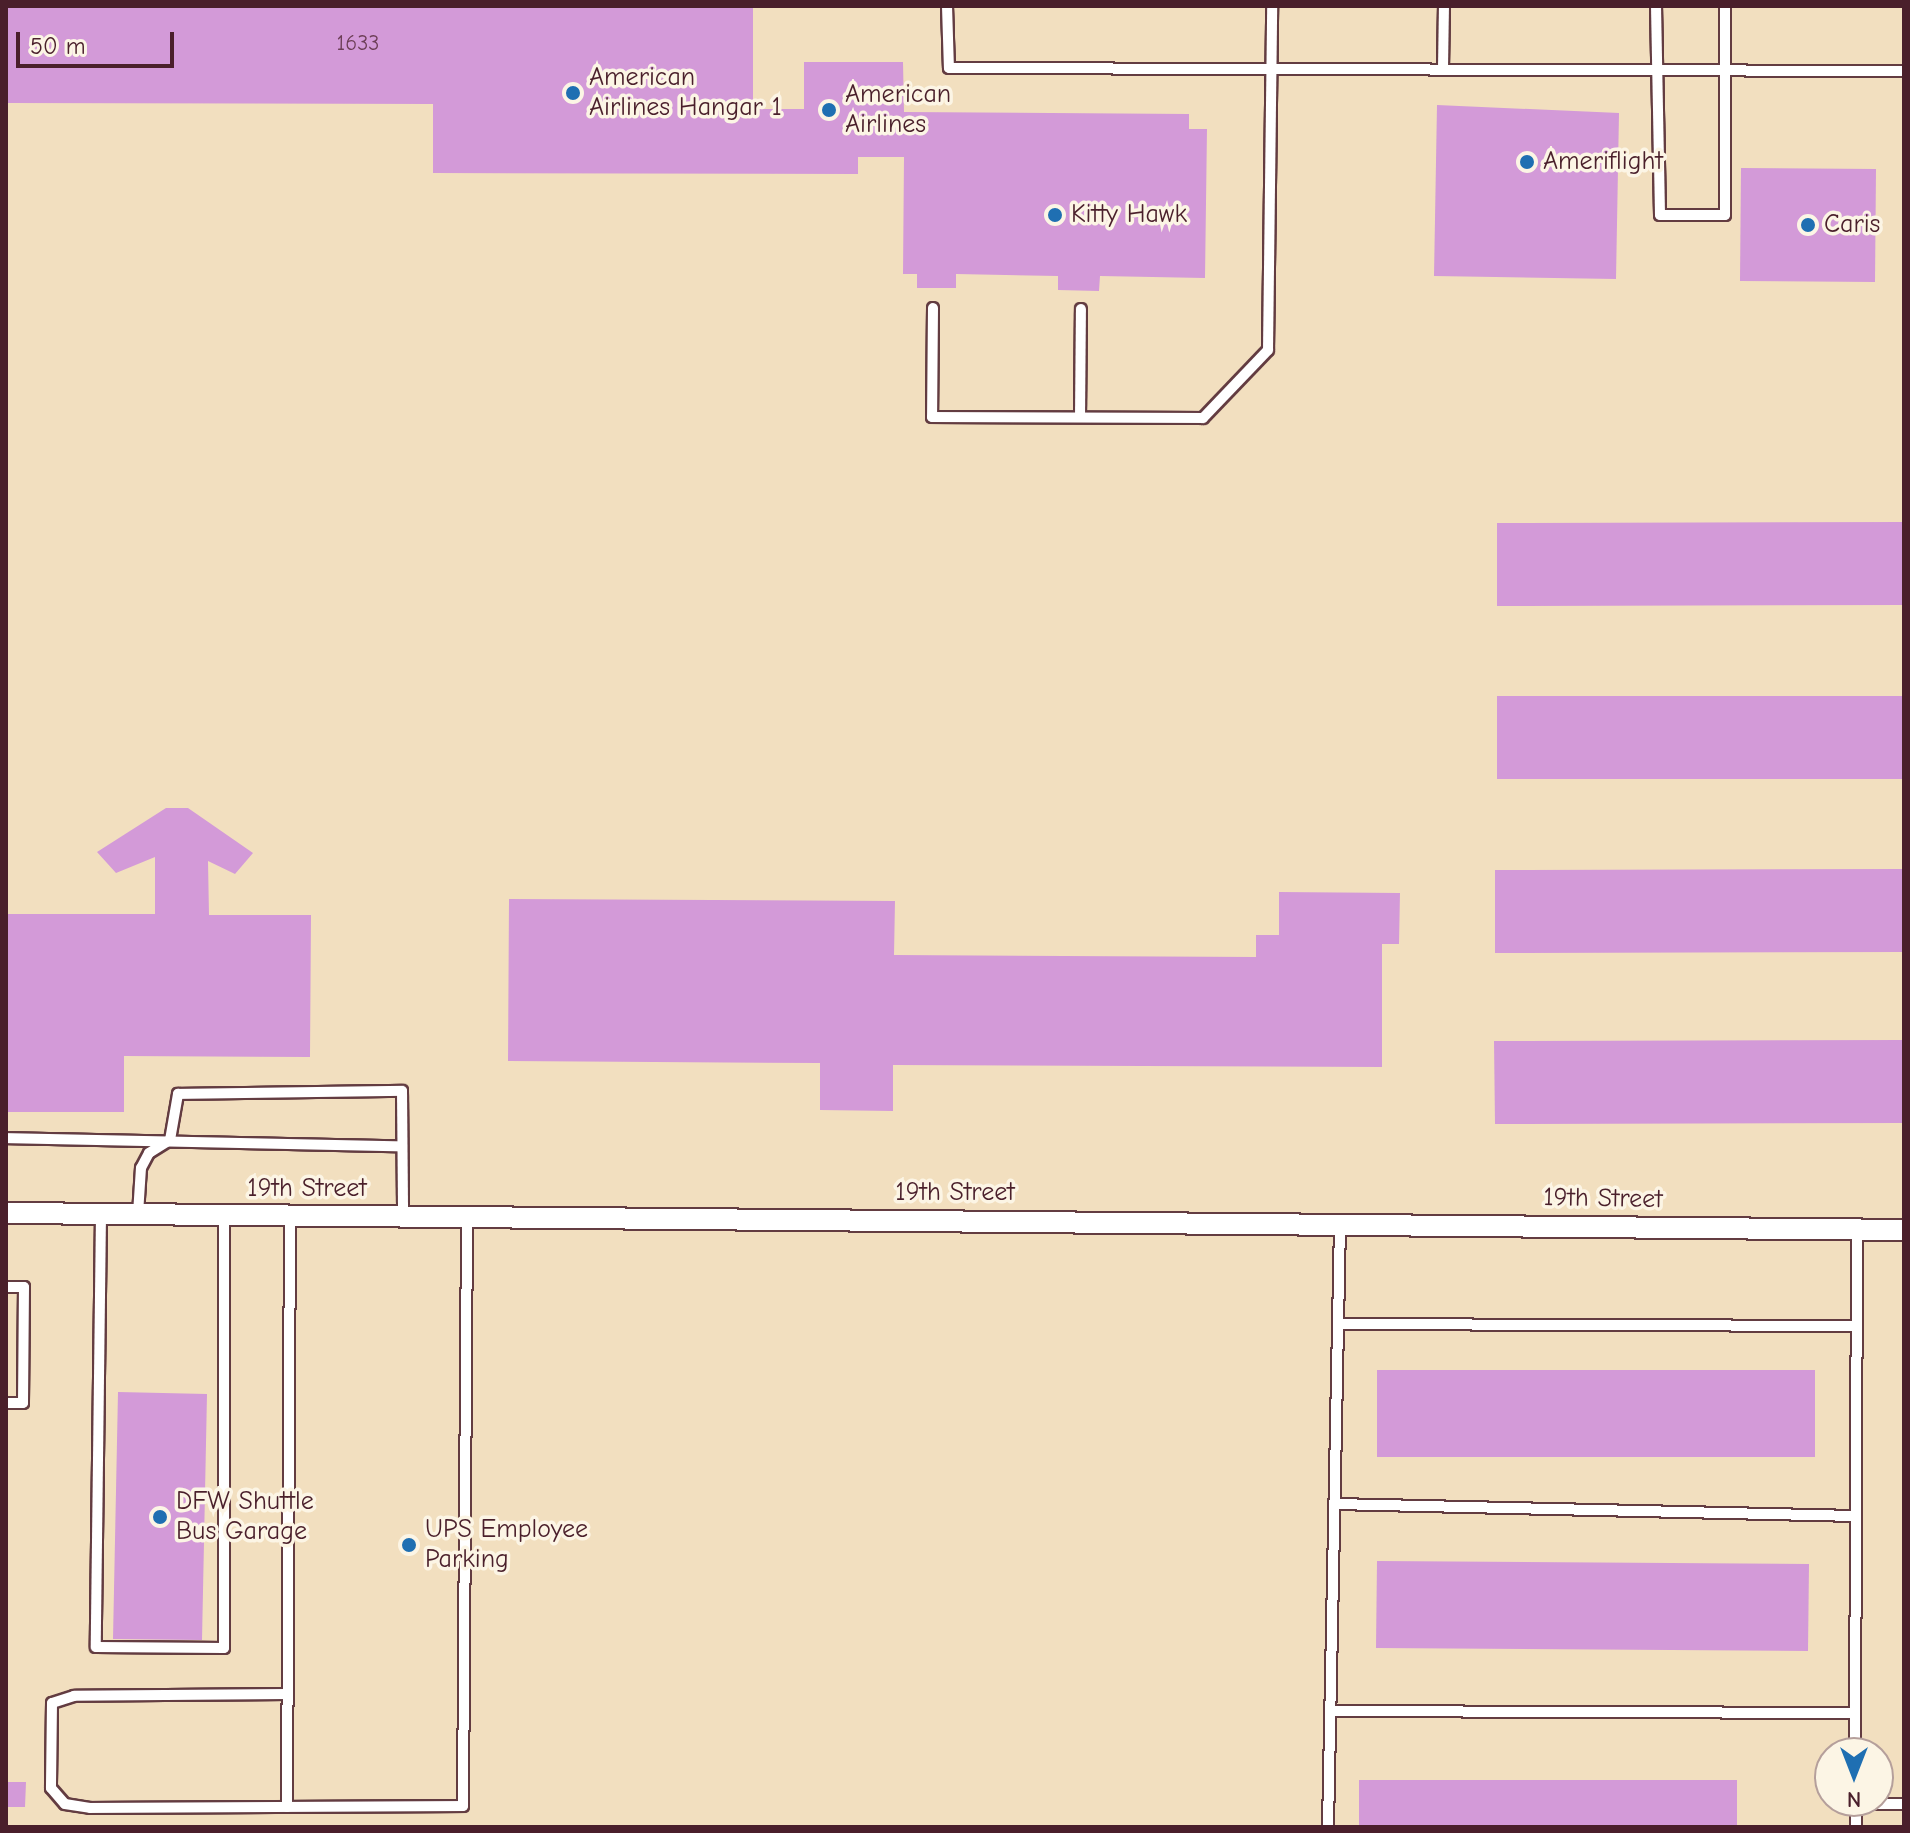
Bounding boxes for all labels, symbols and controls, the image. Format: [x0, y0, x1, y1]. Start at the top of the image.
scale bar [20, 16, 178, 66]
house number: 1633 [337, 31, 379, 57]
text: 50 m [30, 32, 86, 60]
place label: American Airlines Hangar 1 [589, 62, 782, 124]
place label: American Airlines [845, 79, 951, 140]
marker: American Airlines Hangar 1 [564, 84, 582, 102]
marker: American Airlines [820, 101, 838, 119]
place label: Ameriflight [1543, 146, 1663, 178]
marker: Ameriflight [1518, 153, 1536, 171]
place label: Kitty Hawk [1071, 199, 1187, 231]
marker: Kitty Hawk [1046, 206, 1064, 224]
place label: Caris [1824, 209, 1880, 241]
marker: Caris [1799, 216, 1817, 234]
street label: 19th Street [247, 1173, 367, 1205]
street label: 19th Street [895, 1177, 1015, 1209]
street label: 19th Street [1543, 1182, 1663, 1216]
place label: DFW Shuttle Bus Garage [176, 1486, 314, 1548]
marker: DFW Shuttle Bus Garage [151, 1508, 169, 1526]
place label: UPS Employee Parking [425, 1514, 588, 1576]
marker: UPS Employee Parking [400, 1536, 418, 1554]
north arrow [1814, 1737, 1894, 1817]
text: N [1847, 1786, 1861, 1812]

